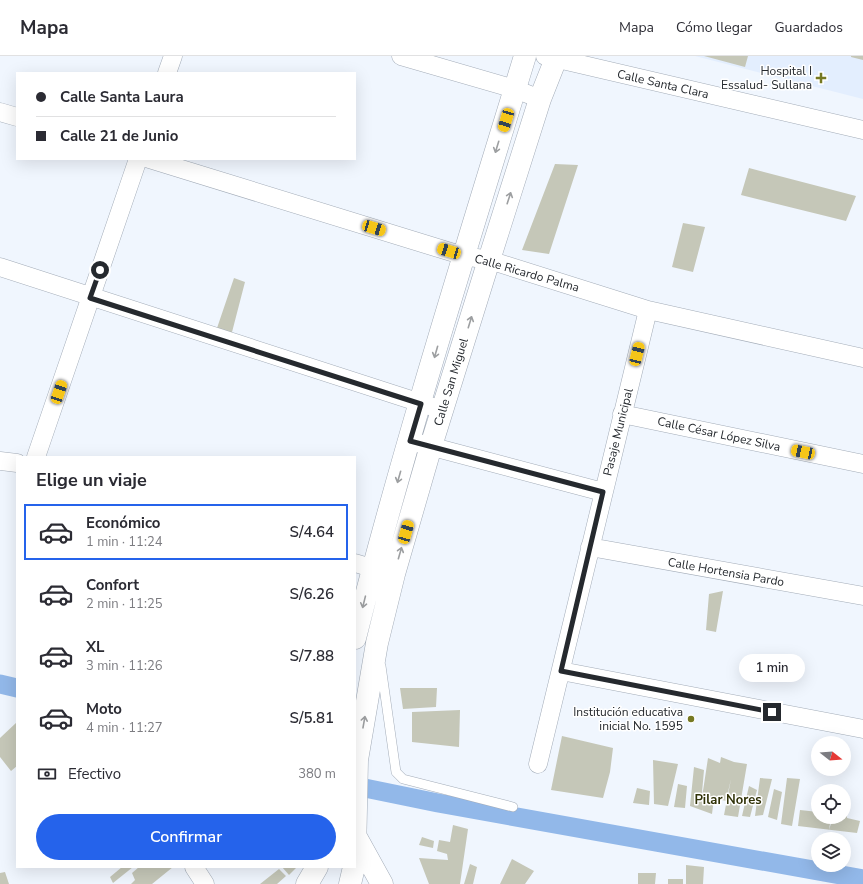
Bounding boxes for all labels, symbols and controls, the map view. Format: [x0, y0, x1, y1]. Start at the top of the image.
text: Mapa [20, 15, 69, 41]
text: Mapa [619, 18, 654, 37]
text: Cómo llegar [676, 18, 752, 37]
text: Guardados [774, 18, 843, 37]
place label: Hospital I Essalud- Sullana [721, 63, 812, 93]
street label: Calle Santa Clara [616, 66, 710, 102]
marker: Hospital I Essalud- Sullana [815, 72, 827, 84]
text: Calle Santa Laura [60, 87, 184, 107]
car [497, 107, 515, 133]
text: Calle 21 de Junio [60, 126, 178, 146]
one-way arrow [493, 140, 500, 153]
one-way arrow [506, 192, 513, 205]
car [361, 219, 387, 237]
car [436, 242, 462, 260]
street label: Calle Ricardo Palma [473, 250, 581, 296]
route start [91, 261, 109, 279]
one-way arrow [467, 315, 474, 328]
street label: Calle San Miguel [430, 336, 472, 428]
car [628, 341, 646, 367]
one-way arrow [432, 345, 439, 358]
car [49, 379, 69, 405]
street label: Pasaje Municipal [599, 386, 637, 478]
street label: Calle César López Silva [656, 413, 782, 455]
car [790, 444, 816, 460]
text: Elige un viaje [36, 468, 147, 492]
one-way arrow [395, 470, 402, 483]
text: Económico [86, 513, 160, 533]
icon: car [38, 514, 74, 550]
car [397, 519, 415, 545]
text: S/4.64 [290, 522, 334, 542]
text: 1 min · 11:24 [86, 533, 162, 551]
one-way arrow [397, 547, 404, 560]
street label: Calle Hortensia Pardo [666, 554, 786, 590]
text: Confort [86, 575, 139, 595]
icon: car [38, 576, 74, 612]
text: S/6.26 [290, 584, 334, 604]
text: 2 min · 11:25 [86, 595, 162, 613]
one-way arrow [360, 595, 367, 608]
text: XL [86, 637, 105, 657]
icon: car [38, 638, 74, 674]
text: S/7.88 [290, 646, 334, 666]
callout: 1 min [739, 654, 805, 682]
text: 3 min · 11:26 [86, 657, 162, 675]
text: 1 min [755, 659, 789, 677]
text: Moto [86, 699, 122, 719]
icon: car [38, 700, 74, 736]
route end [763, 703, 781, 721]
place label: Institución educativa inicial No. 1595 [573, 704, 683, 734]
text: S/5.81 [290, 708, 334, 728]
marker: Institución educativa inicial No. 1595 [686, 714, 696, 724]
one-way arrow [360, 715, 368, 728]
text: 4 min · 11:27 [86, 719, 162, 737]
north arrow [811, 736, 851, 776]
map controls [811, 736, 851, 872]
icon: cash [36, 763, 58, 785]
text: Efectivo [68, 764, 121, 784]
text: 380 m [298, 765, 336, 783]
button: locate [811, 784, 851, 824]
district label: Pilar Nores [694, 791, 762, 809]
button: Confirmar [36, 814, 336, 860]
button: layers [811, 832, 851, 872]

